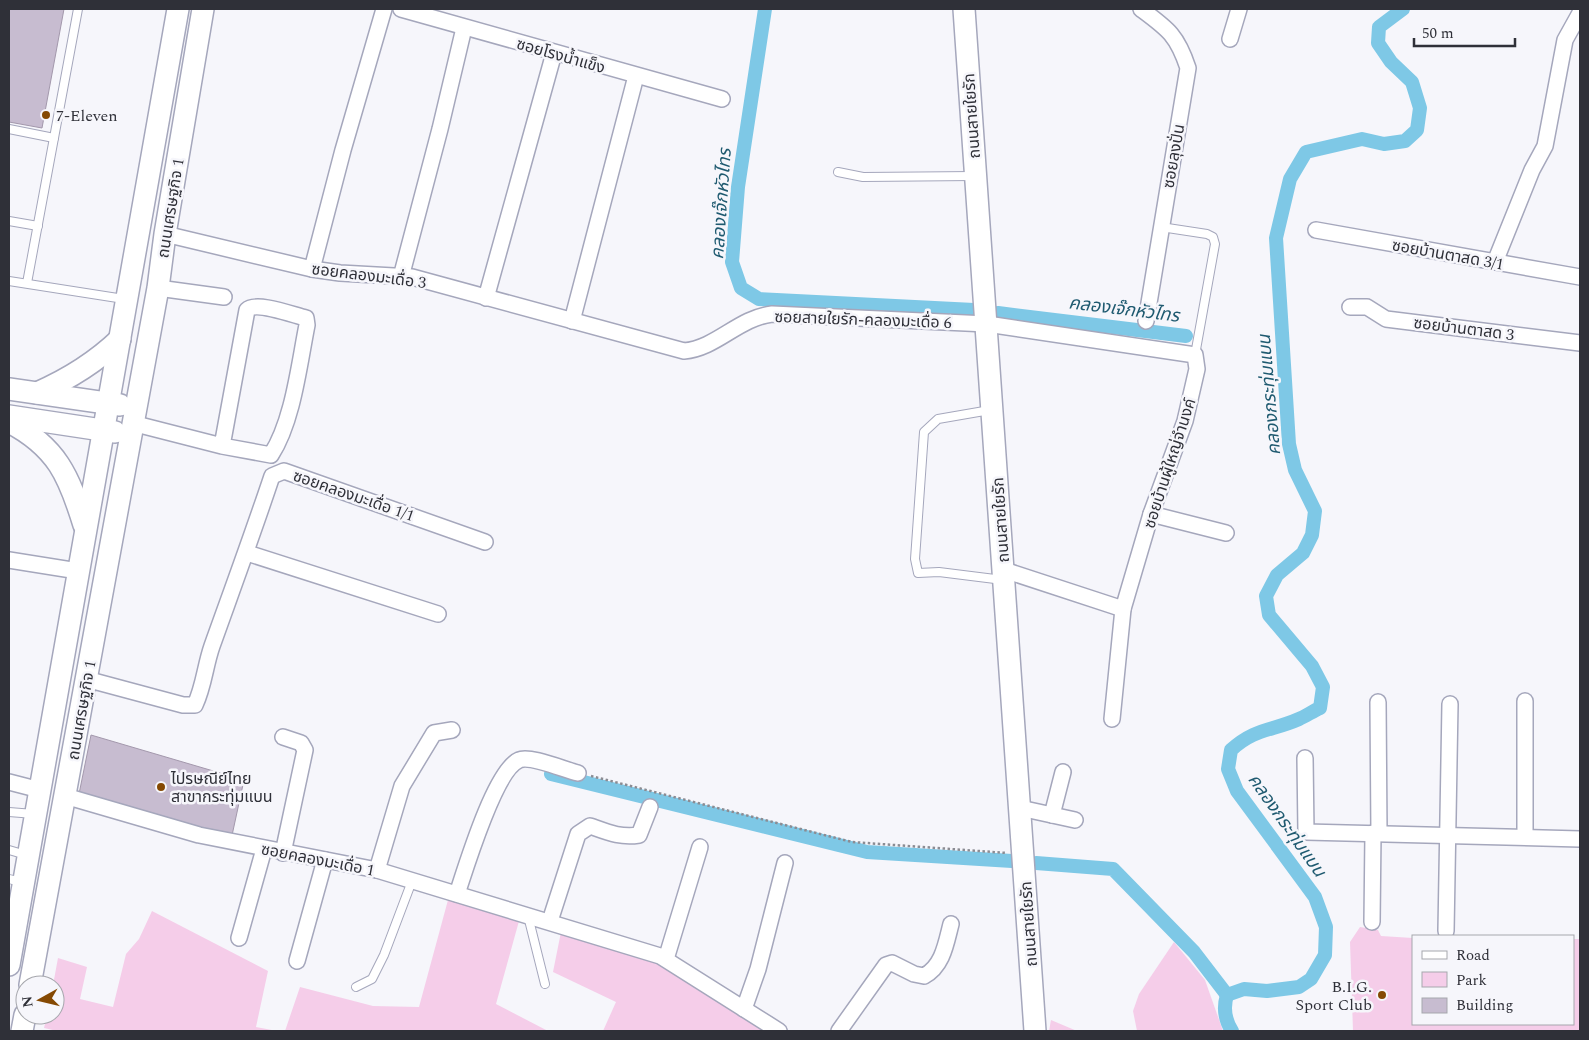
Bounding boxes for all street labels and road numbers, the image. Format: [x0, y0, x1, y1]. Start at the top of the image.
street label: ซอยโรงน้ำแข็ง [514, 32, 608, 80]
street label: ถนนสายใยรัก [957, 72, 987, 159]
street label: ซอยลุงปั่น [1157, 122, 1191, 190]
street label: ถนนเศรษฐกิจ 1 [151, 157, 191, 260]
street label: ซอยบ้านตาสด 3/1 [1390, 233, 1506, 277]
street label: ซอยคลองมะเดื่อ 3 [310, 257, 427, 295]
street label: ซอยสายใยรัก-คลองมะเดื่อ 6 [774, 305, 952, 335]
street label: ซอยบ้านตาสด 3 [1412, 311, 1516, 347]
street label: ซอยบ้านผู้ใหญ่จำนงค์ [1138, 395, 1202, 532]
street label: ซอยคลองมะเดื่อ 1/1 [290, 464, 418, 528]
street label: ถนนสายใยรัก [986, 476, 1016, 563]
street label: ถนนเศรษฐกิจ 1 [61, 658, 103, 762]
street label: ซอยคลองมะเดื่อ 1 [259, 837, 377, 883]
street label: ถนนสายใยรัก [1014, 880, 1044, 967]

